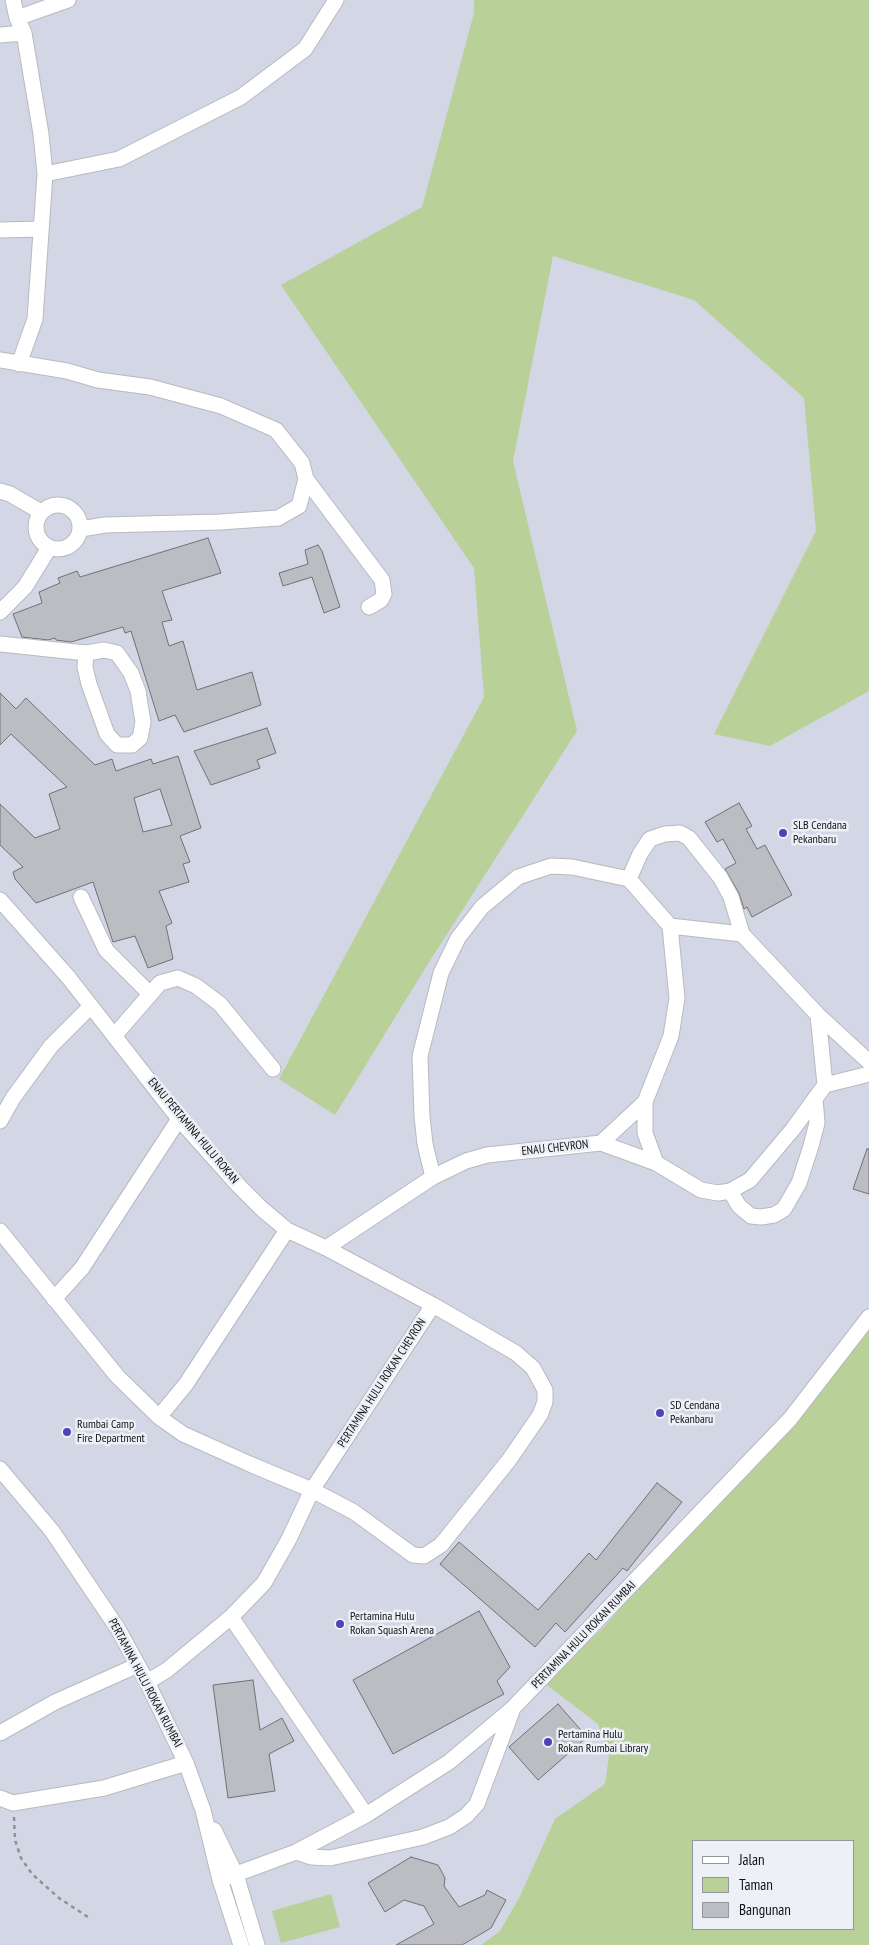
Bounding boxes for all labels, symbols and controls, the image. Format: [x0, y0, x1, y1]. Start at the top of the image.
place label: SLB Cendana Pekanbaru [793, 819, 847, 847]
marker: SLB Cendana Pekanbaru [777, 827, 789, 839]
street label: ENAU PERTAMINA HULU ROKAN [145, 1075, 241, 1187]
street label: ENAU CHEVRON [521, 1137, 589, 1159]
street label: PERTAMINA HULU ROKAN CHEVRON [335, 1316, 429, 1450]
place label: SD Cendana Pekanbaru [670, 1399, 719, 1427]
marker: SD Cendana Pekanbaru [654, 1407, 666, 1419]
place label: Rumbai Camp Fire Department [77, 1418, 145, 1446]
marker: Rumbai Camp Fire Department [61, 1426, 73, 1438]
street label: PERTAMINA HULU ROKAN RUMBAI [529, 1578, 639, 1692]
place label: Pertamina Hulu Rokan Squash Arena [350, 1610, 434, 1638]
street label: PERTAMINA HULU ROKAN RUMBAI [105, 1616, 185, 1750]
marker: Pertamina Hulu Rokan Squash Arena [334, 1618, 346, 1630]
place label: Pertamina Hulu Rokan Rumbai Library [558, 1728, 648, 1756]
marker: Pertamina Hulu Rokan Rumbai Library [542, 1736, 554, 1748]
legend [692, 1840, 854, 1930]
text: Jalan [739, 1850, 765, 1869]
text: Taman [739, 1875, 773, 1894]
text: Bangunan [739, 1900, 791, 1919]

